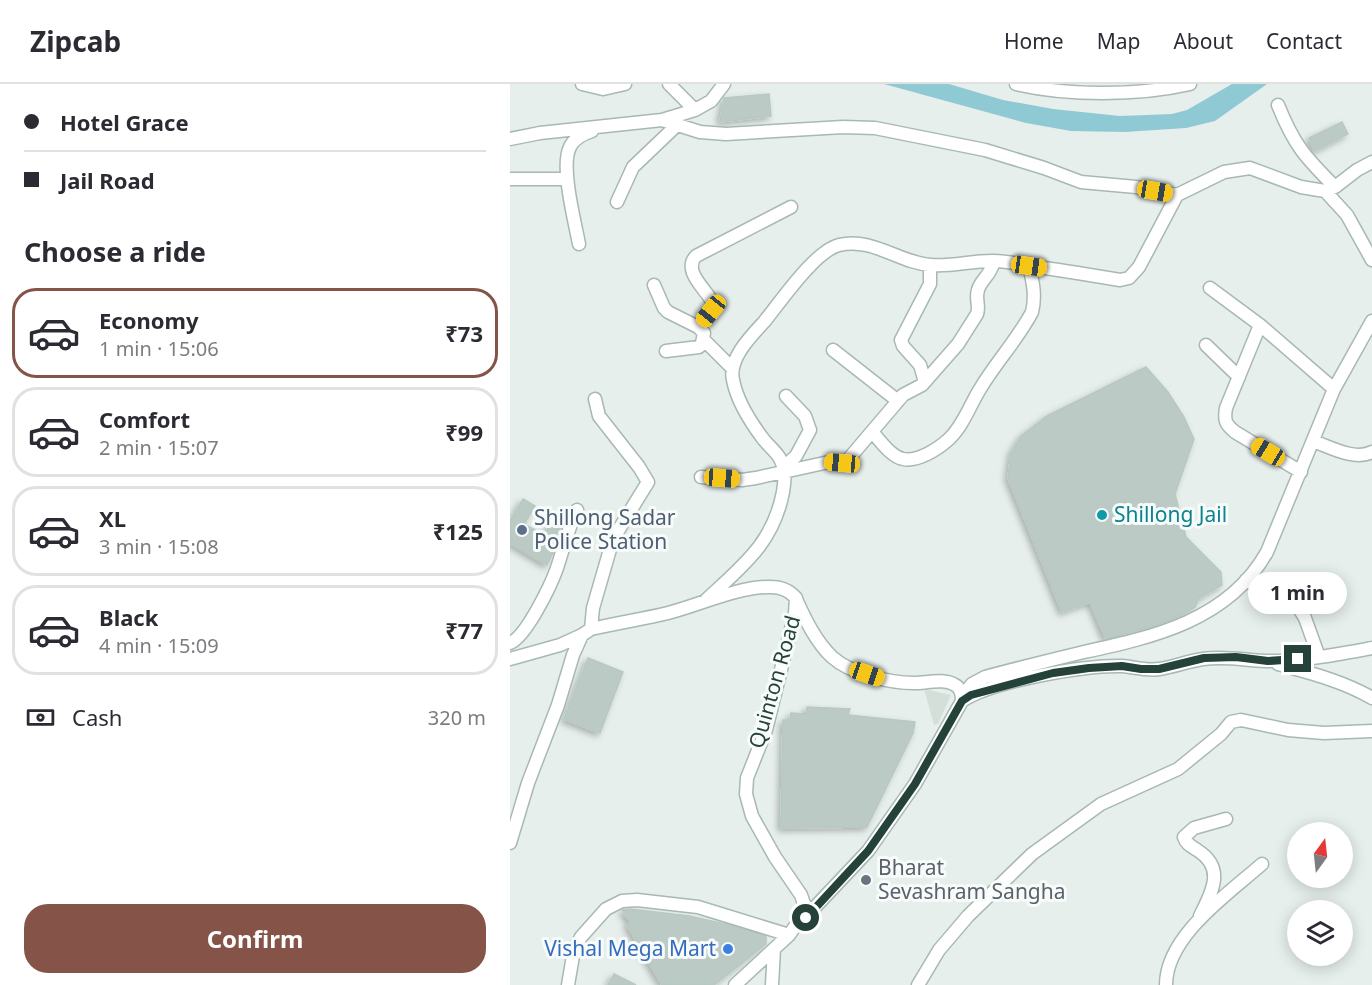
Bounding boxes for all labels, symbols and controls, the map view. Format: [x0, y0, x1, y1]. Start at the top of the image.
text: Zipcab [30, 22, 121, 60]
text: Home [1004, 27, 1064, 55]
text: Map [1097, 27, 1140, 55]
text: About [1173, 27, 1233, 55]
text: Contact [1266, 27, 1342, 55]
text: Hotel Grace [60, 107, 189, 137]
text: Jail Road [60, 165, 155, 195]
car [1136, 179, 1174, 203]
text: Choose a ride [24, 233, 206, 270]
car [1010, 255, 1048, 277]
car [693, 291, 729, 331]
text: Economy [99, 305, 198, 335]
icon: car [27, 306, 81, 360]
text: ₹73 [445, 318, 483, 348]
text: 1 min · 15:06 [99, 335, 219, 362]
text: Comfort [99, 404, 190, 434]
icon: car [27, 405, 81, 459]
text: ₹99 [445, 417, 483, 447]
text: 2 min · 15:07 [99, 434, 219, 461]
car [1248, 435, 1288, 469]
car [823, 452, 861, 474]
car [703, 468, 741, 488]
place label: Shillong Jail [1114, 500, 1227, 528]
text: XL [99, 503, 126, 533]
place label: Shillong Sadar Police Station [534, 503, 676, 555]
icon: car [27, 504, 81, 558]
marker: Shillong Jail [1095, 508, 1109, 522]
text: ₹125 [433, 516, 483, 546]
marker: Shillong Sadar Police Station [515, 523, 529, 537]
text: 3 min · 15:08 [99, 533, 219, 560]
callout: 1 min [1248, 572, 1348, 614]
text: 1 min [1270, 579, 1325, 606]
text: Black [99, 602, 158, 632]
icon: car [27, 603, 81, 657]
street label: Quinton Road [742, 612, 806, 751]
text: ₹77 [445, 615, 483, 645]
text: 4 min · 15:09 [99, 632, 219, 659]
route end [1284, 645, 1311, 672]
car [847, 660, 887, 688]
icon: cash [24, 701, 57, 734]
text: Cash [72, 702, 122, 732]
text: 320 m [428, 704, 486, 731]
north arrow [1287, 822, 1353, 888]
map controls [1287, 822, 1353, 966]
place label: Bharat Sevashram Sangha [878, 853, 1066, 905]
marker: Bharat Sevashram Sangha [859, 873, 873, 887]
button: layers [1287, 900, 1353, 966]
button: Confirm [24, 904, 486, 973]
route start [792, 904, 819, 931]
place label: Vishal Mega Mart [544, 934, 716, 962]
marker: Vishal Mega Mart [721, 942, 735, 956]

